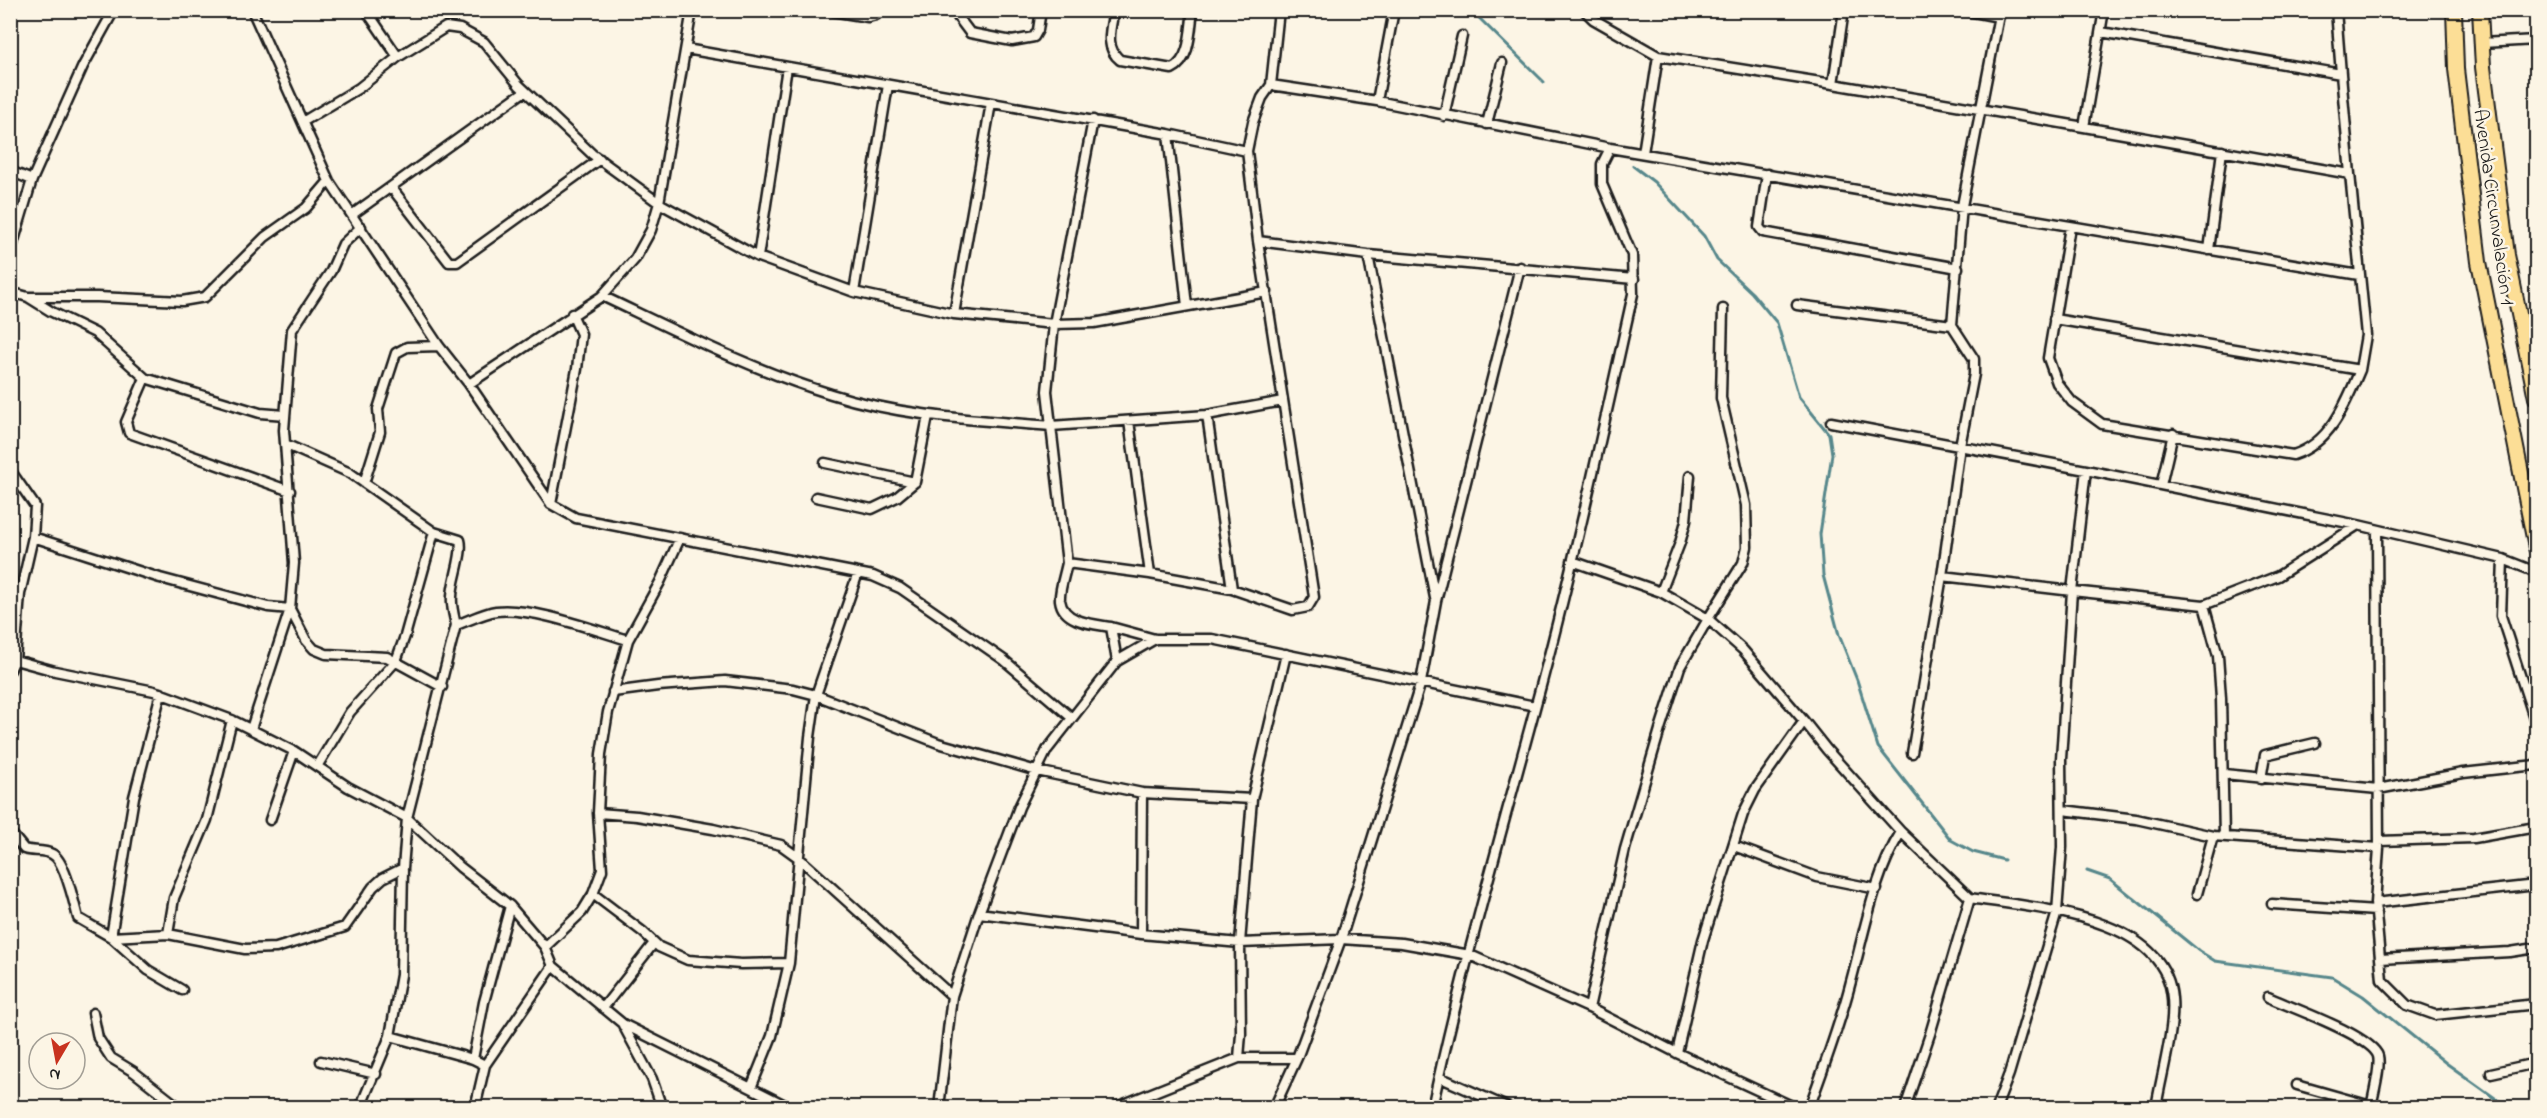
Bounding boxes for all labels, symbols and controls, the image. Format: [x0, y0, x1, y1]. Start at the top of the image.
street label: Avenida Circunvalación 1 [2464, 107, 2521, 307]
north arrow [27, 1031, 87, 1091]
text: N [47, 1061, 62, 1087]

